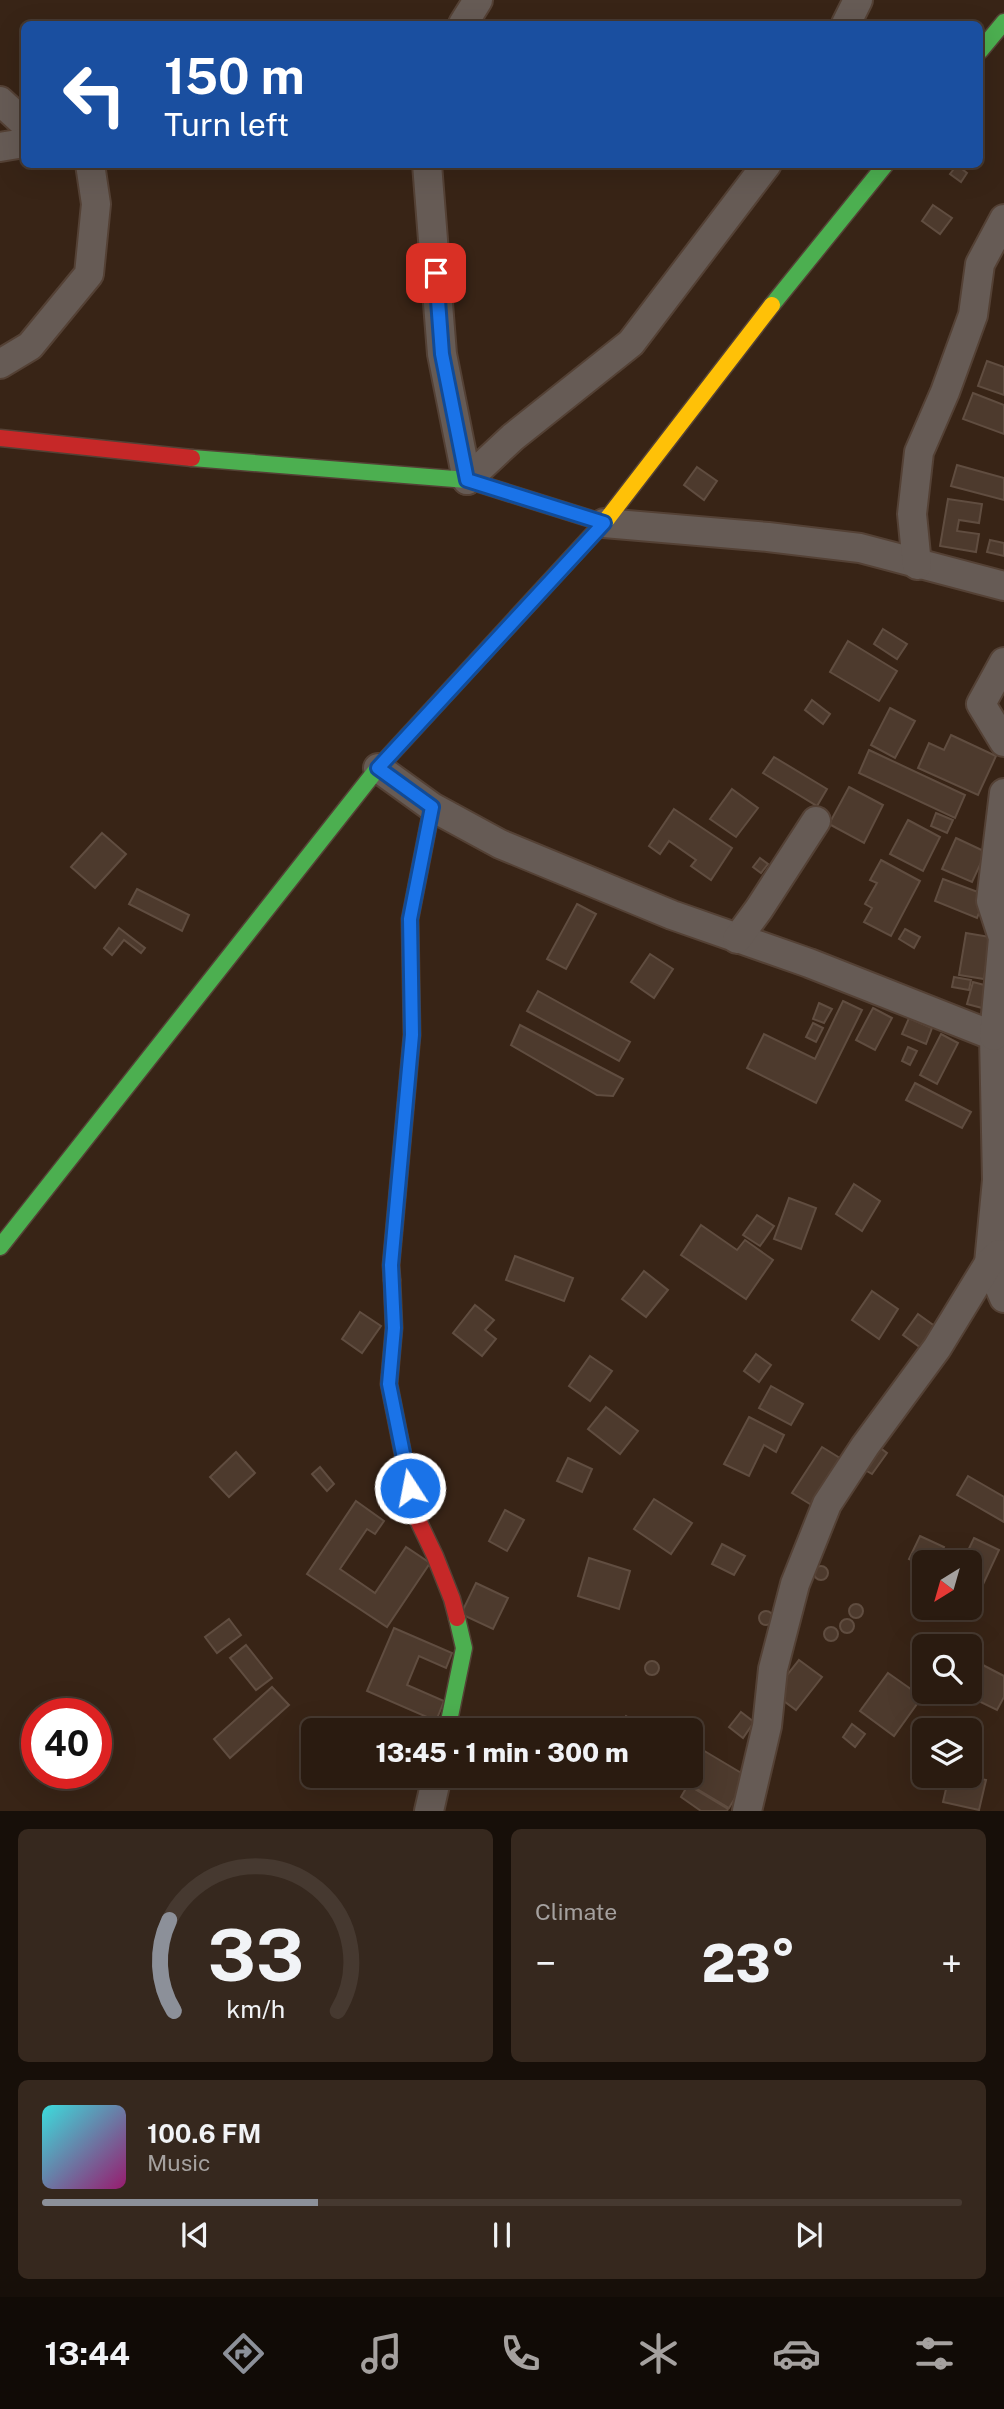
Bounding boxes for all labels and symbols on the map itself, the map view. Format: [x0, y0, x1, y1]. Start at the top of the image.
pin [406, 243, 466, 303]
position arrow [373, 1451, 447, 1525]
north arrow [912, 1550, 982, 1620]
speed limit sign: 40 [21, 1698, 112, 1789]

